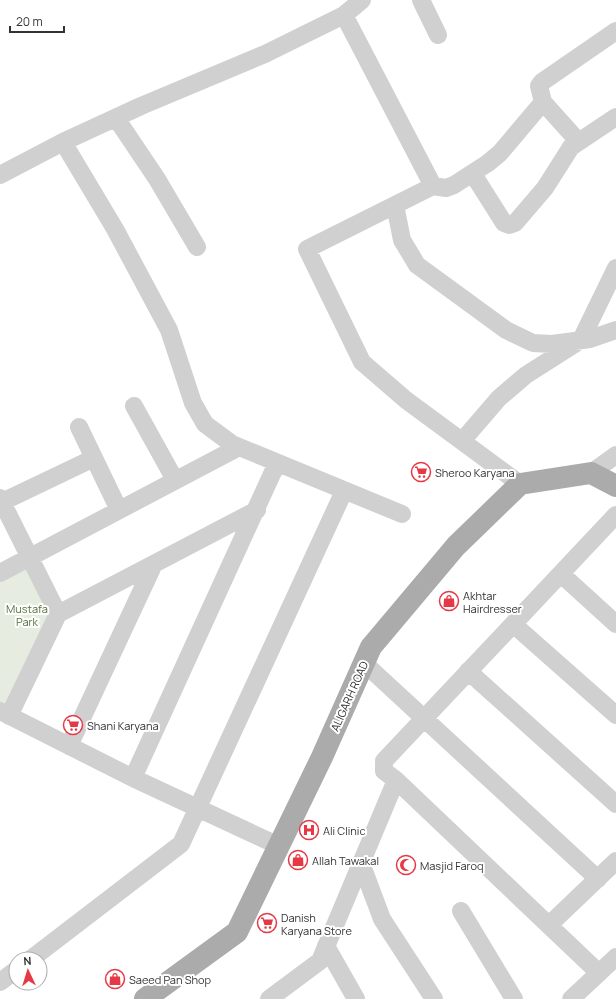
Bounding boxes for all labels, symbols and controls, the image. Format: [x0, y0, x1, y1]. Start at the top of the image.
scale bar [10, 8, 64, 34]
text: 20 m [16, 13, 43, 30]
supermarket icon: Sheroo Karyana [410, 461, 432, 483]
place label: Sheroo Karyana [435, 465, 515, 480]
place label: Akhtar Hairdresser [463, 588, 522, 616]
shop icon: Akhtar Hairdresser [438, 590, 460, 612]
park label: Mustafa Park [6, 601, 48, 629]
street label: ALIGARH ROAD [327, 659, 371, 733]
supermarket icon: Shani Karyana [62, 714, 84, 736]
place label: Shani Karyana [87, 718, 159, 733]
hospital icon: Ali Clinic [298, 819, 320, 841]
place label: Ali Clinic [323, 823, 366, 838]
shop icon: Allah Tawakal [287, 849, 309, 871]
place label: Allah Tawakal [312, 853, 379, 868]
mosque icon: Masjid Faroq [395, 854, 417, 876]
place label: Masjid Faroq [420, 858, 483, 873]
place label: Danish Karyana Store [281, 910, 352, 938]
supermarket icon: Danish Karyana Store [256, 912, 278, 934]
north arrow [8, 951, 48, 991]
text: N [23, 953, 32, 968]
shop icon: Saeed Pan Shop [104, 968, 126, 990]
place label: Saeed Pan Shop [129, 972, 212, 987]

